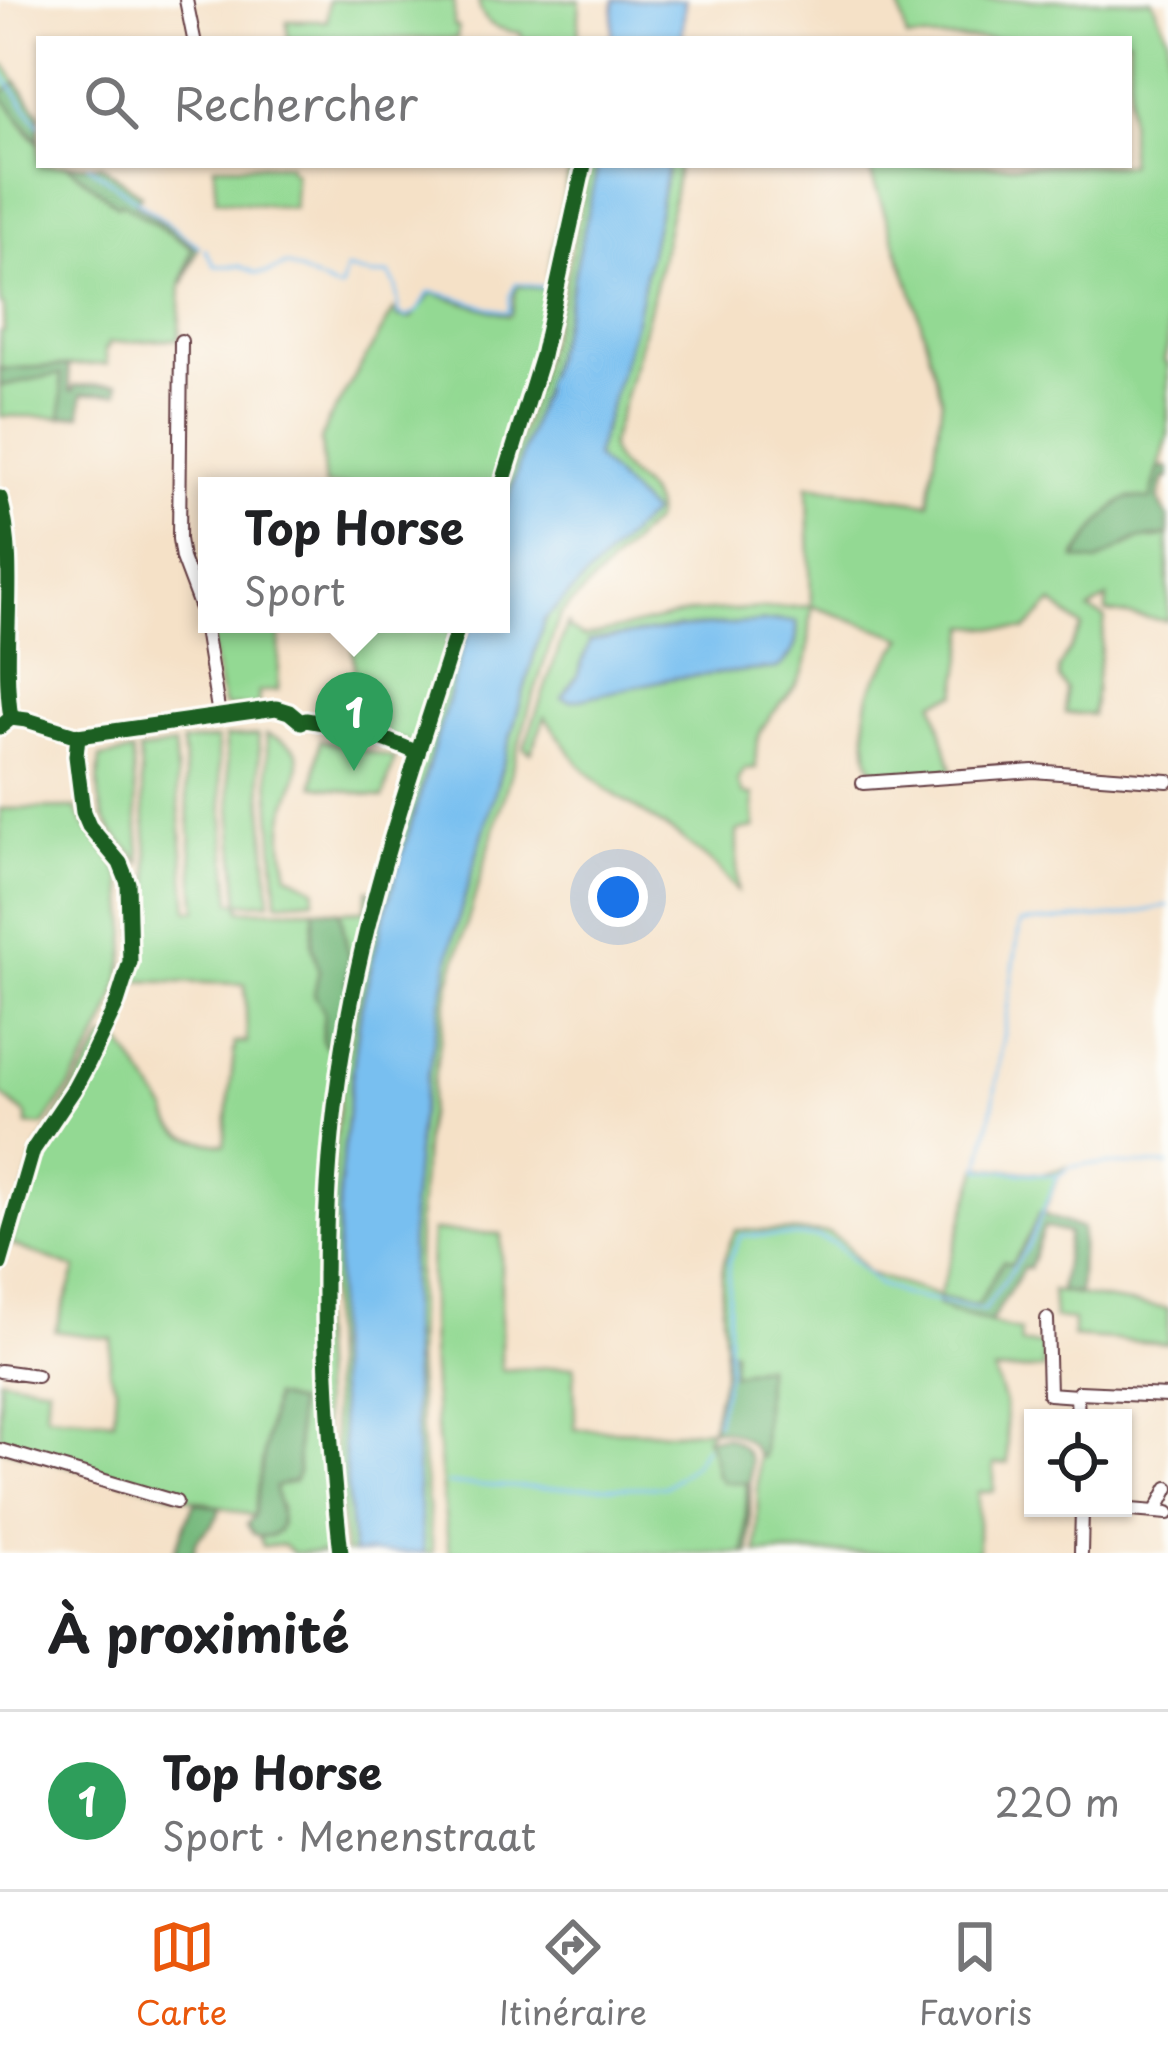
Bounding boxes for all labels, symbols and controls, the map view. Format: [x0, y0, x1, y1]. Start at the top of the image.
search box [36, 36, 1132, 168]
text: Rechercher [174, 68, 418, 136]
icon: search [78, 69, 144, 135]
popup [198, 477, 510, 633]
text: Top Horse [244, 492, 464, 560]
text: Sport [244, 560, 345, 619]
pin: 1 [315, 672, 393, 771]
your location [588, 867, 648, 927]
map controls [1024, 1409, 1132, 1517]
button: locate [1024, 1409, 1132, 1517]
text: À proximité [48, 1593, 349, 1670]
text: Top Horse [162, 1737, 383, 1805]
text: 1 [78, 1771, 96, 1830]
text: 220 m [995, 1771, 1120, 1830]
text: Sport · Menenstraat [162, 1805, 536, 1864]
tab: Carte [136, 1914, 227, 2036]
tab: Itinéraire [499, 1914, 647, 2036]
tab: Favoris [919, 1914, 1032, 2036]

